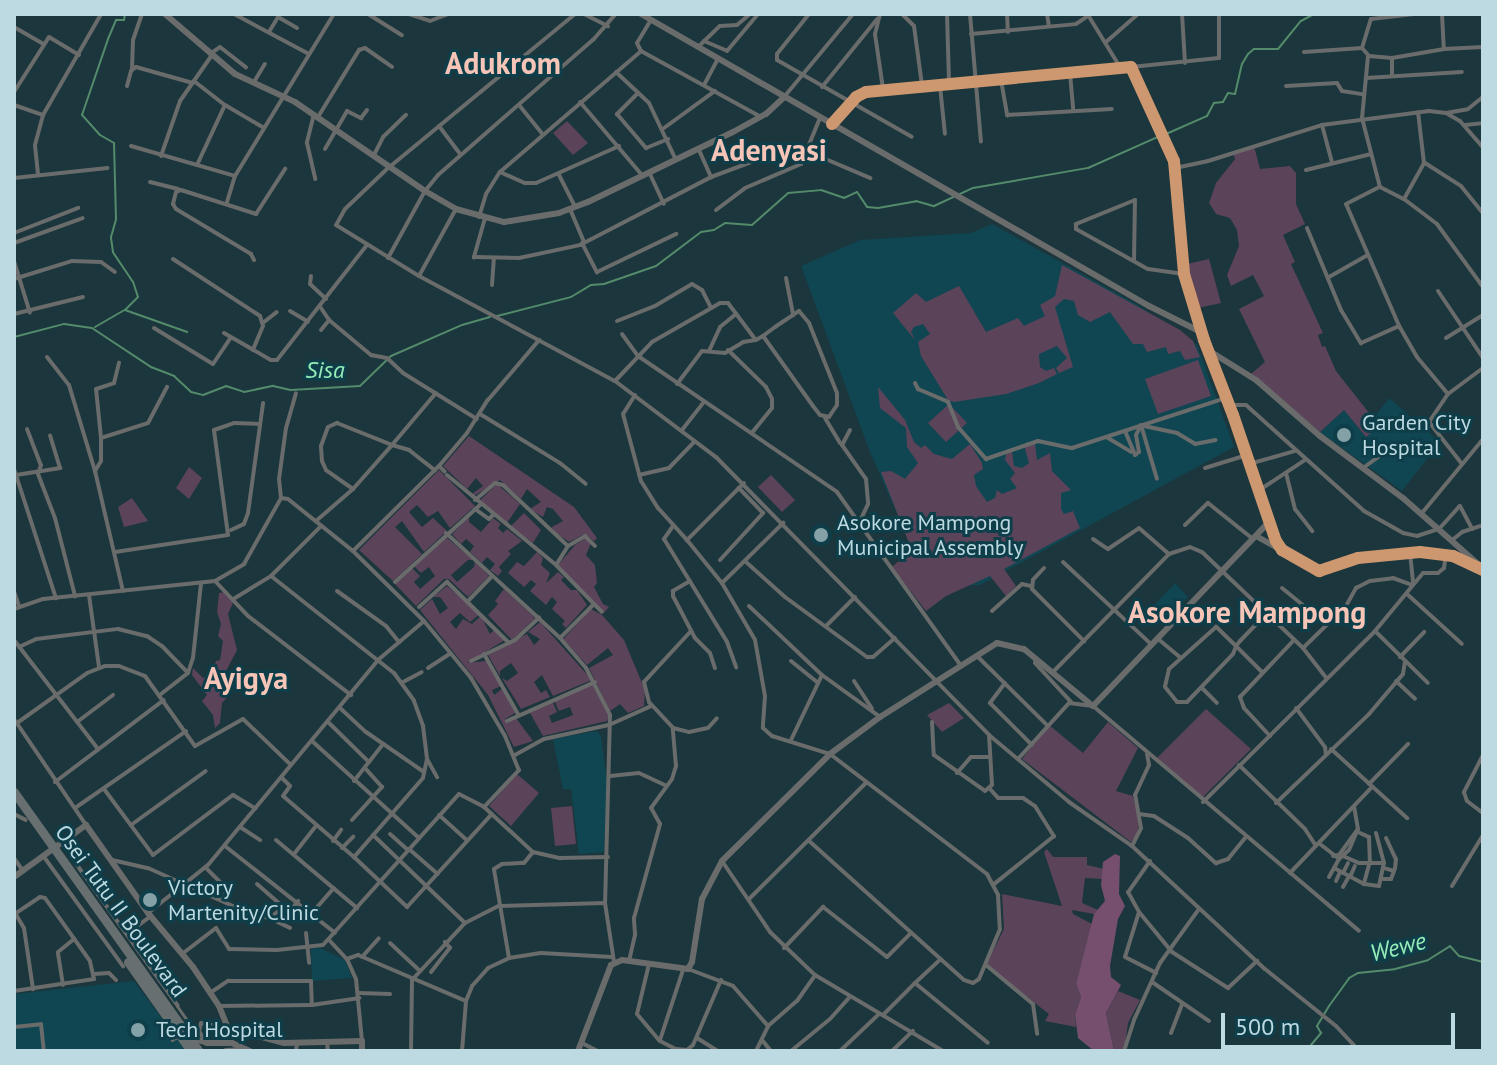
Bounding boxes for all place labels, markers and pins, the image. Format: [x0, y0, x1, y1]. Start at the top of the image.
place label: Garden City Hospital [1362, 409, 1471, 460]
marker: Garden City Hospital [1333, 424, 1355, 446]
place label: Asokore Mampong Municipal Assembly [837, 509, 1024, 560]
marker: Asokore Mampong Municipal Assembly [812, 526, 830, 544]
place label: Victory Martenity/Clinic [168, 874, 319, 926]
marker: Victory Martenity/Clinic [139, 889, 161, 911]
place label: Tech Hospital [156, 1017, 283, 1043]
marker: Tech Hospital [127, 1019, 149, 1041]

